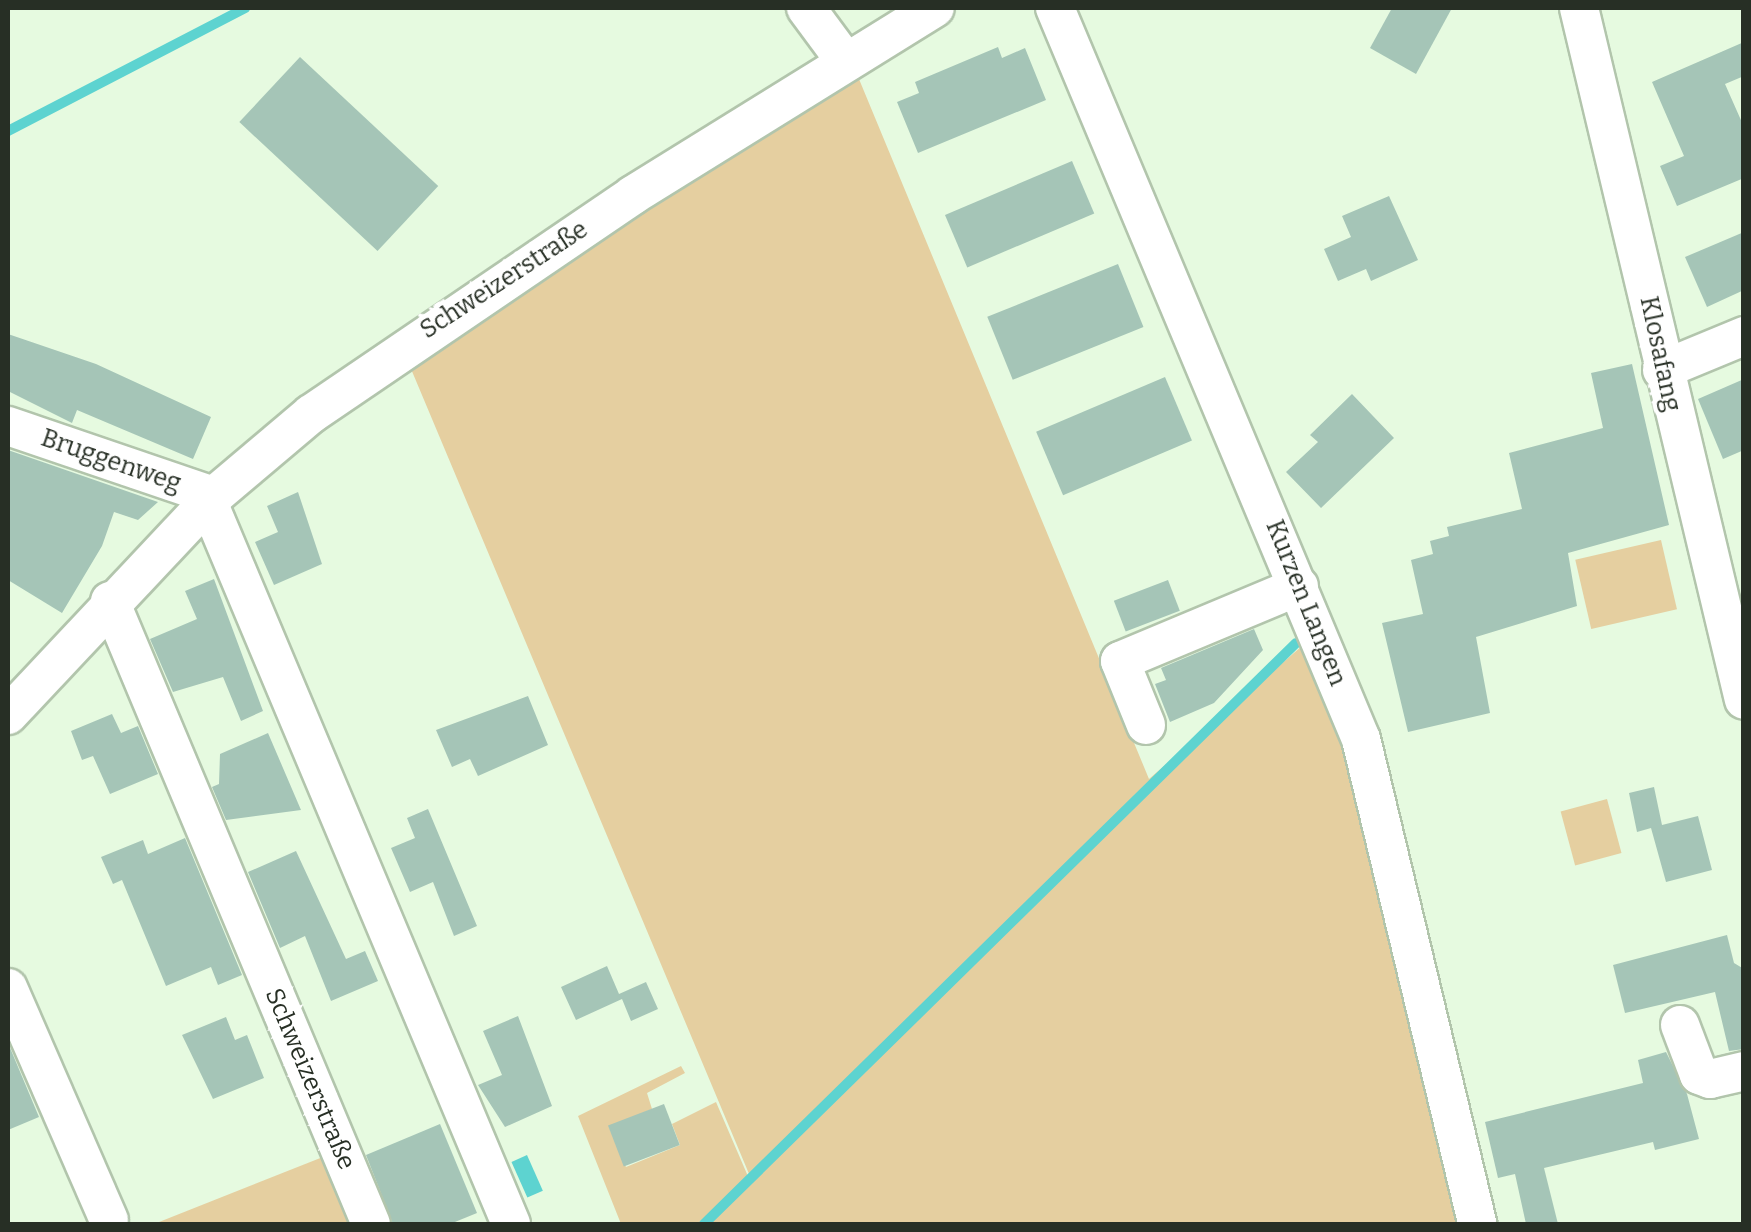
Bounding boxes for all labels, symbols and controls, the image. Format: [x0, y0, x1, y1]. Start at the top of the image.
street label: Schweizerstraße [415, 215, 593, 345]
street label: Klosafang [1633, 294, 1687, 414]
street label: Bruggenweg [37, 423, 185, 499]
street label: Kurzen Langen [1259, 516, 1353, 690]
street label: Schweizerstraße [258, 984, 362, 1174]

